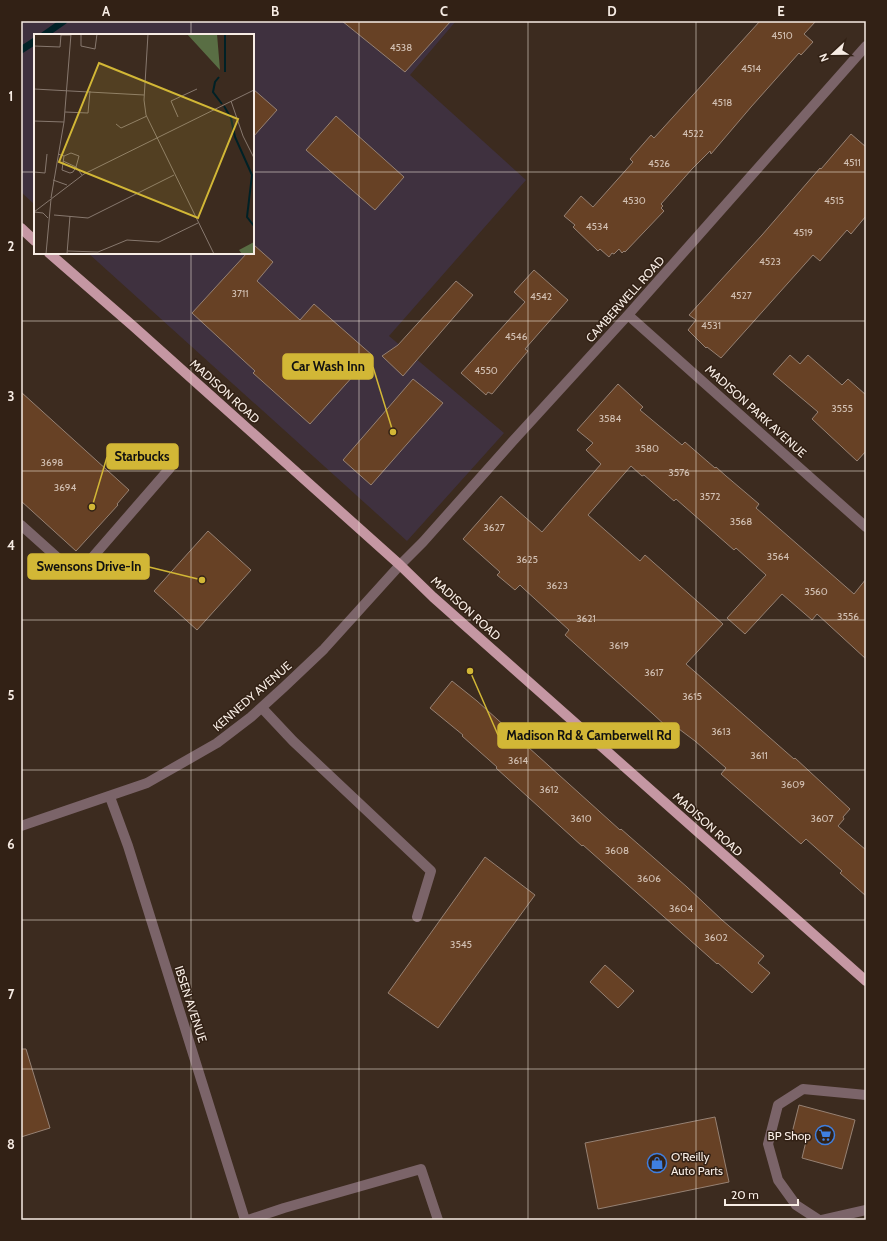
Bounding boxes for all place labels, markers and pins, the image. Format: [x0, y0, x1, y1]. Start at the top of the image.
callout: Car Wash Inn [283, 354, 373, 379]
callout: Starbucks [107, 444, 178, 469]
callout: Swensons Drive-In [28, 554, 149, 579]
callout: Madison Rd & Camberwell Rd [498, 723, 679, 748]
supermarket icon: BP Shop [814, 1124, 836, 1146]
place label: BP Shop [768, 1128, 811, 1143]
place label: O'Reilly Auto Parts [671, 1149, 723, 1178]
shop icon: O'Reilly Auto Parts [646, 1152, 668, 1174]

